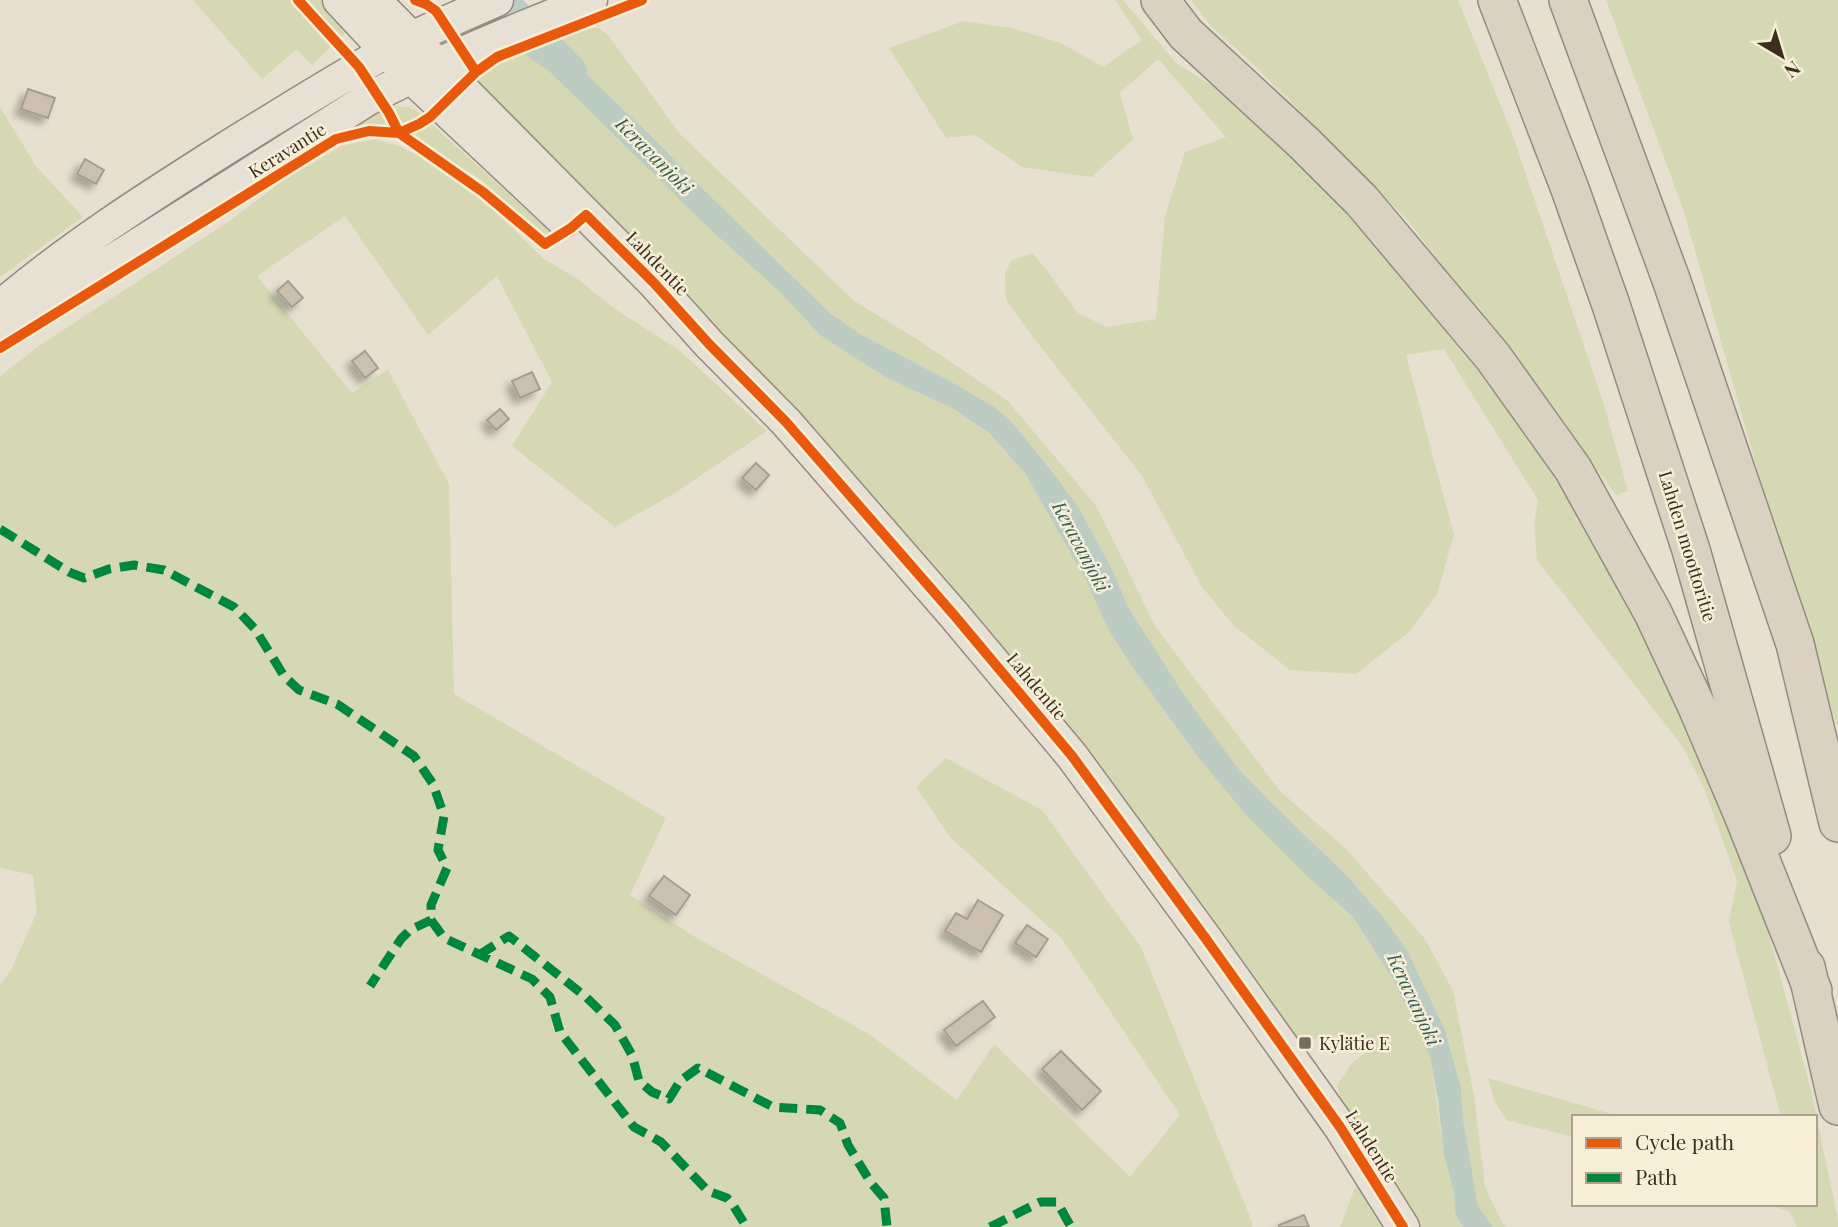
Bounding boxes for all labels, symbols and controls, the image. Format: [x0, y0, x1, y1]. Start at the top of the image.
north arrow [1747, 21, 1817, 91]
text: N [1779, 56, 1806, 85]
water label: Keravanjoki [610, 110, 700, 200]
street label: Keravantie [244, 117, 330, 183]
street label: Lahdentie [621, 225, 695, 301]
street label: Lahden moottoritie [1654, 468, 1722, 624]
water label: Keravanjoki [1047, 495, 1117, 597]
street label: Lahdentie [1002, 647, 1072, 725]
water label: Keravanjoki [1382, 948, 1448, 1051]
place label: Kylätie E [1319, 1031, 1390, 1055]
marker: Kylätie E [1297, 1035, 1313, 1051]
street label: Lahdentie [1340, 1105, 1404, 1187]
legend [1572, 1115, 1817, 1206]
text: Cycle path [1635, 1127, 1735, 1155]
text: Path [1635, 1162, 1678, 1190]

